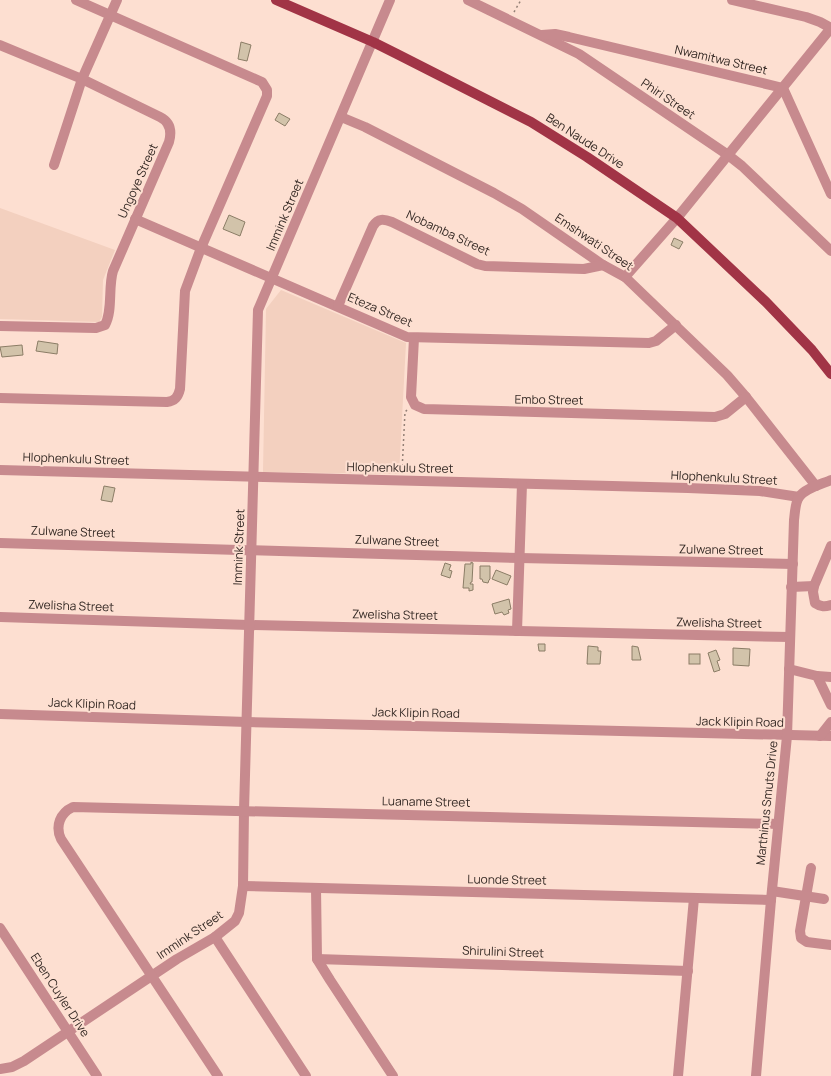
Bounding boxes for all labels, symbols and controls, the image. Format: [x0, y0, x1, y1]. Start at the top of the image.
street label: Nwamitwa Street [673, 41, 769, 78]
street label: Phiri Street [638, 74, 699, 123]
street label: Ben Naude Drive [543, 109, 628, 172]
street label: Ungoye Street [113, 141, 162, 221]
street label: Immink Street [262, 176, 307, 253]
street label: Nobamba Street [404, 206, 493, 259]
street label: Emshwati Street [552, 209, 637, 274]
street label: Eteza Street [345, 288, 415, 331]
street label: Embo Street [514, 390, 584, 409]
street label: Hlophenkulu Street [22, 448, 130, 469]
street label: Hlophenkulu Street [346, 458, 454, 477]
street label: Hlophenkulu Street [670, 466, 778, 489]
street label: Immink Street [229, 508, 248, 586]
street label: Zulwane Street [30, 522, 116, 541]
street label: Zulwane Street [354, 531, 440, 550]
street label: Zulwane Street [679, 540, 764, 559]
street label: Zwelisha Street [28, 596, 114, 616]
street label: Zwelisha Street [352, 605, 438, 624]
street label: Zwelisha Street [676, 613, 762, 632]
street label: Jack Klipin Road [48, 693, 136, 714]
street label: Jack Klipin Road [372, 703, 460, 722]
street label: Jack Klipin Road [696, 712, 784, 731]
street label: Marthinus Smuts Drive [752, 740, 781, 866]
street label: Luaname Street [382, 792, 471, 811]
street label: Luonde Street [467, 870, 547, 889]
street label: Immink Street [153, 906, 226, 963]
street label: Shirulini Street [462, 942, 544, 961]
street label: Eben Cuyler Drive [27, 949, 94, 1040]

